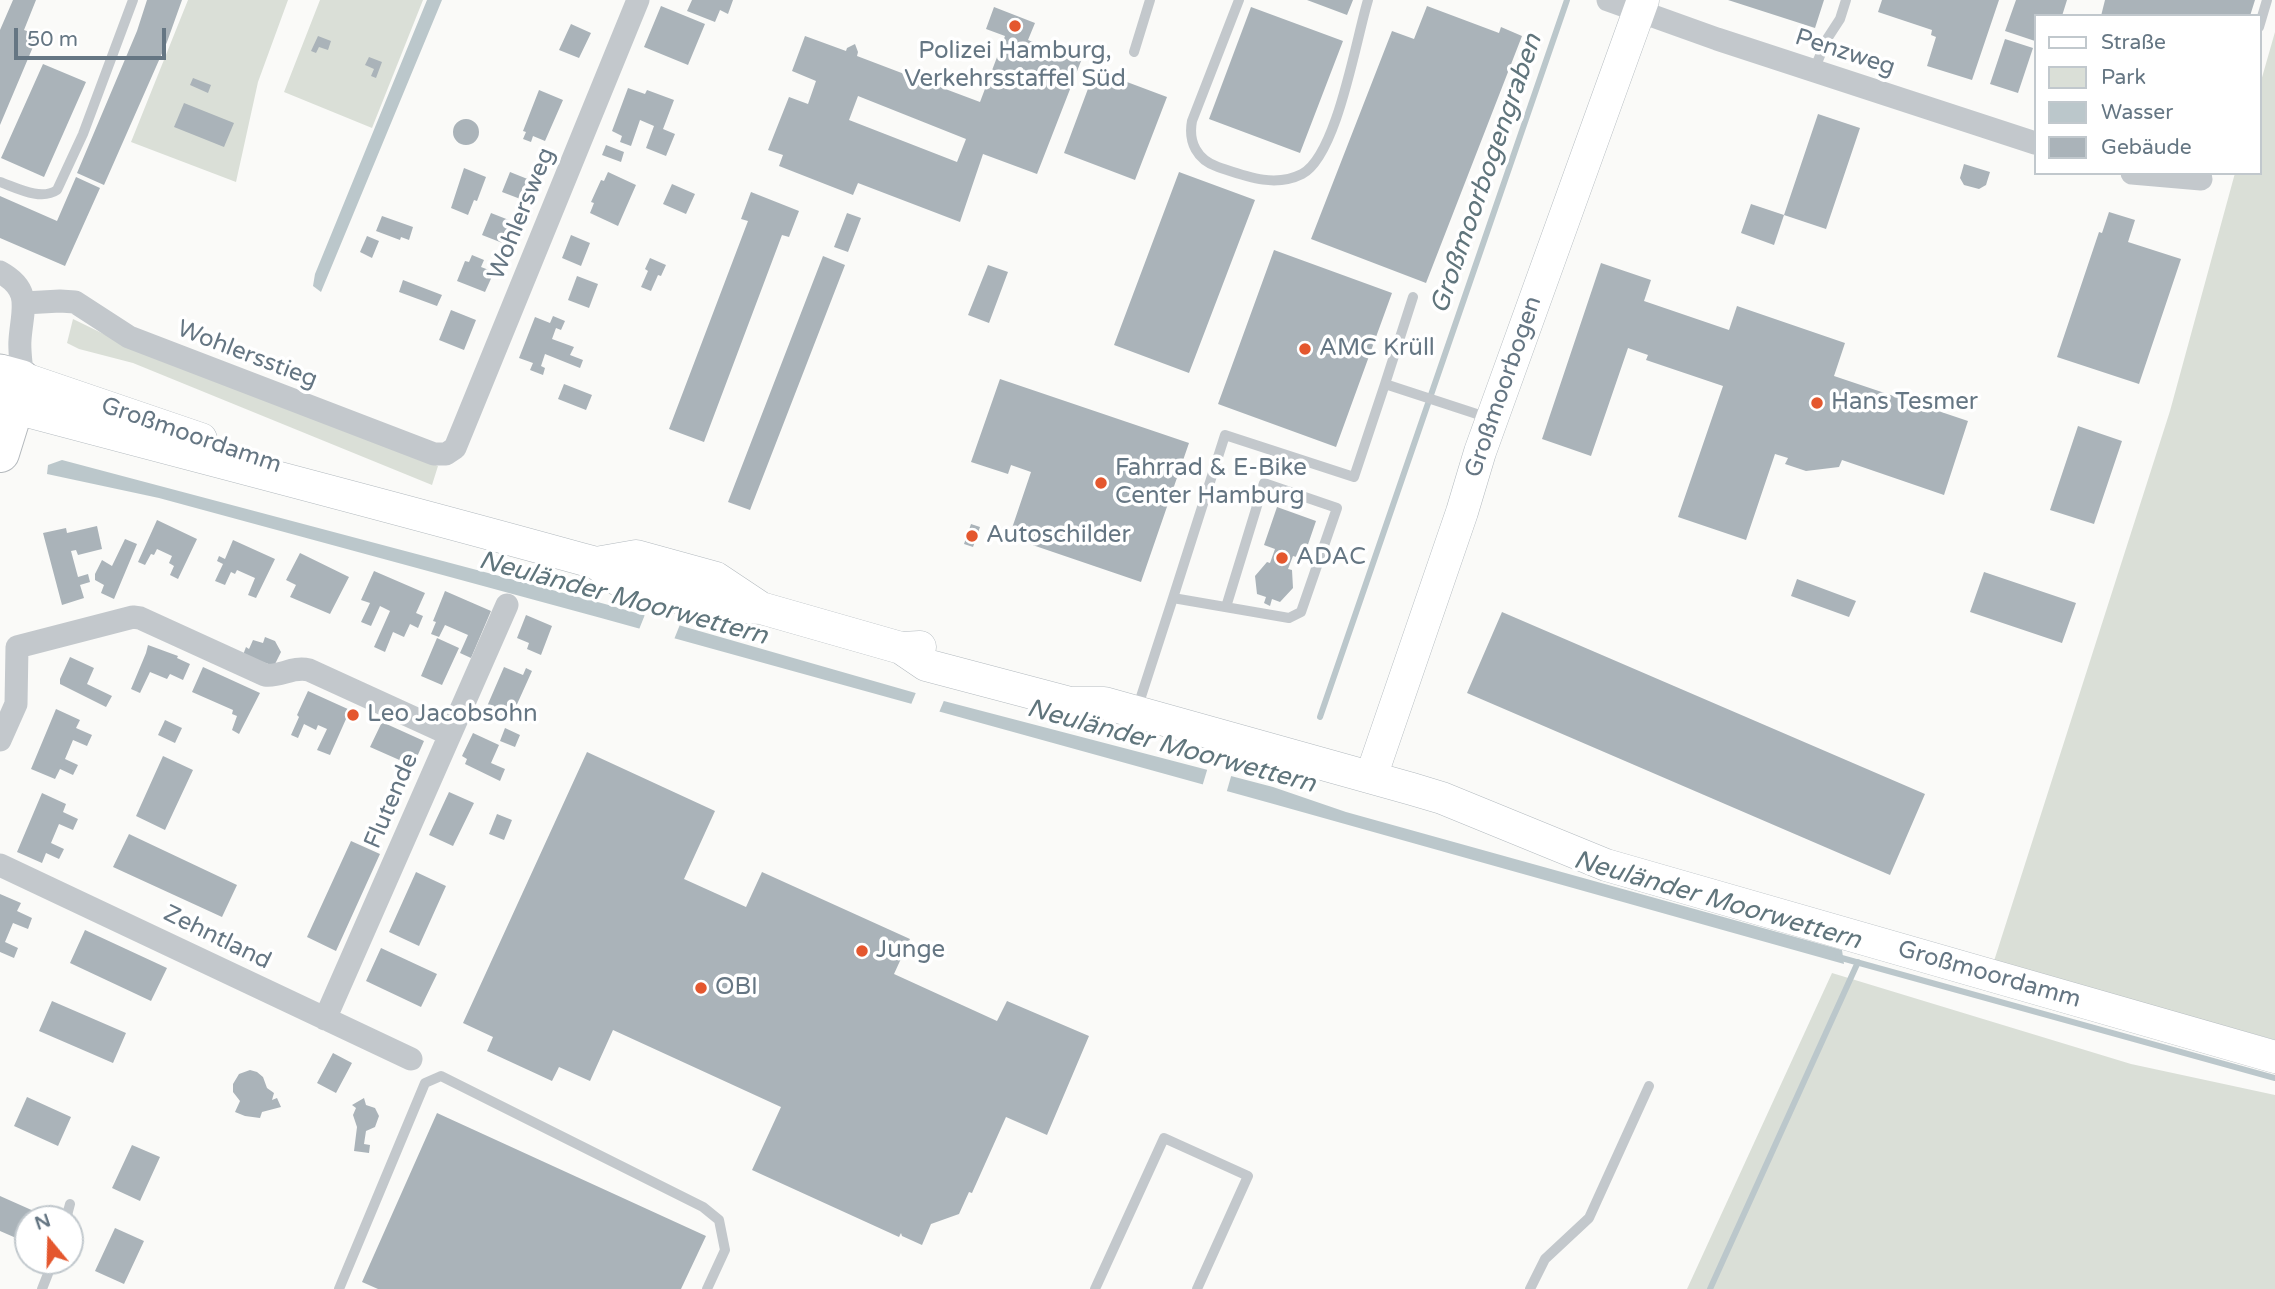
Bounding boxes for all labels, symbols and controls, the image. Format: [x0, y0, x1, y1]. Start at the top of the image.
scale bar [18, 14, 170, 58]
legend [2034, 14, 2261, 175]
marker: Polizei Hamburg, Verkehrsstaffel Süd [1007, 18, 1023, 34]
street label: Penzweg [1791, 23, 1899, 83]
text: 50 m [27, 27, 78, 52]
water label: Großmoorbogengraben [1424, 30, 1550, 318]
text: Straße [2101, 30, 2166, 55]
place label: Polizei Hamburg, Verkehrsstaffel Süd [904, 38, 1126, 94]
text: Park [2101, 65, 2146, 90]
text: Wasser [2101, 100, 2173, 125]
text: Gebäude [2101, 135, 2192, 160]
street label: Wohlersweg [482, 144, 562, 284]
street label: Großmoorbogen [1460, 293, 1548, 481]
street label: Wohlersstieg [173, 315, 321, 395]
place label: AMC Krüll [1319, 335, 1435, 363]
marker: AMC Krüll [1297, 341, 1313, 357]
place label: Hans Tesmer [1831, 389, 1978, 417]
street label: Großmoordamm [97, 392, 285, 480]
marker: Hans Tesmer [1809, 395, 1825, 411]
place label: Fahrrad & E-Bike Center Hamburg [1115, 455, 1307, 511]
marker: Fahrrad & E-Bike Center Hamburg [1093, 475, 1109, 491]
place label: Autoschilder [986, 522, 1131, 550]
marker: Autoschilder [964, 528, 980, 544]
place label: ADAC [1296, 544, 1366, 572]
water label: Neuländer Moorwettern [475, 545, 771, 653]
marker: ADAC [1274, 550, 1290, 566]
water label: Neuländer Moorwettern [1023, 693, 1319, 801]
place label: Leo Jacobsohn [367, 701, 538, 729]
marker: Leo Jacobsohn [345, 707, 361, 723]
street label: Flutende [359, 749, 425, 853]
water label: Neuländer Moorwettern [1570, 845, 1864, 957]
street label: Zehntland [158, 900, 276, 976]
street label: Großmoordamm [1894, 935, 2084, 1015]
place label: Junge [876, 937, 945, 965]
marker: Junge [854, 943, 870, 959]
place label: OBI [715, 974, 758, 1002]
marker: OBI [693, 980, 709, 996]
north arrow [14, 1205, 84, 1275]
text: N [32, 1209, 54, 1235]

